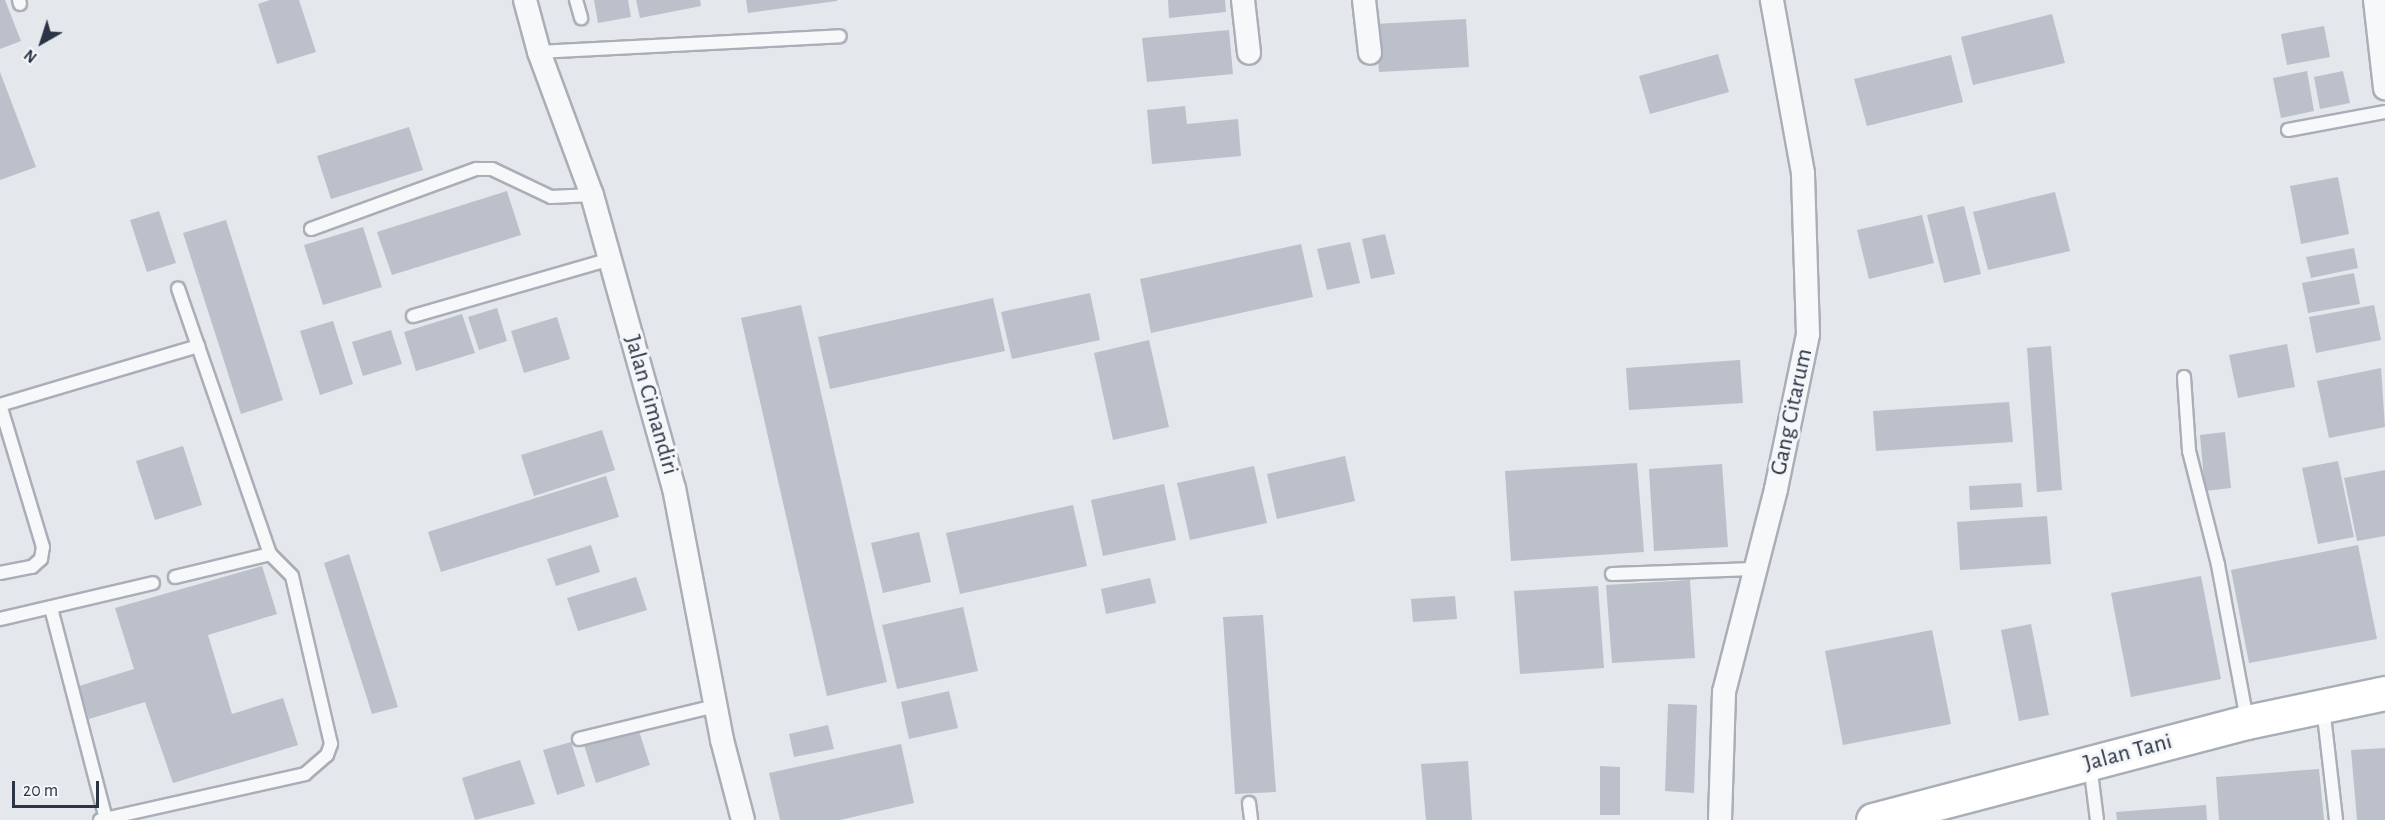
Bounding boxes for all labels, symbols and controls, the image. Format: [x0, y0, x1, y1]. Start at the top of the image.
north arrow [12, 12, 72, 72]
text: N [21, 46, 40, 66]
street label: Jalan Cimandiri [617, 332, 685, 478]
street label: Gang Citarum [1765, 346, 1819, 478]
street label: Jalan Tani [2081, 727, 2175, 779]
scale bar [15, 769, 102, 807]
text: 20 m [23, 782, 58, 800]

